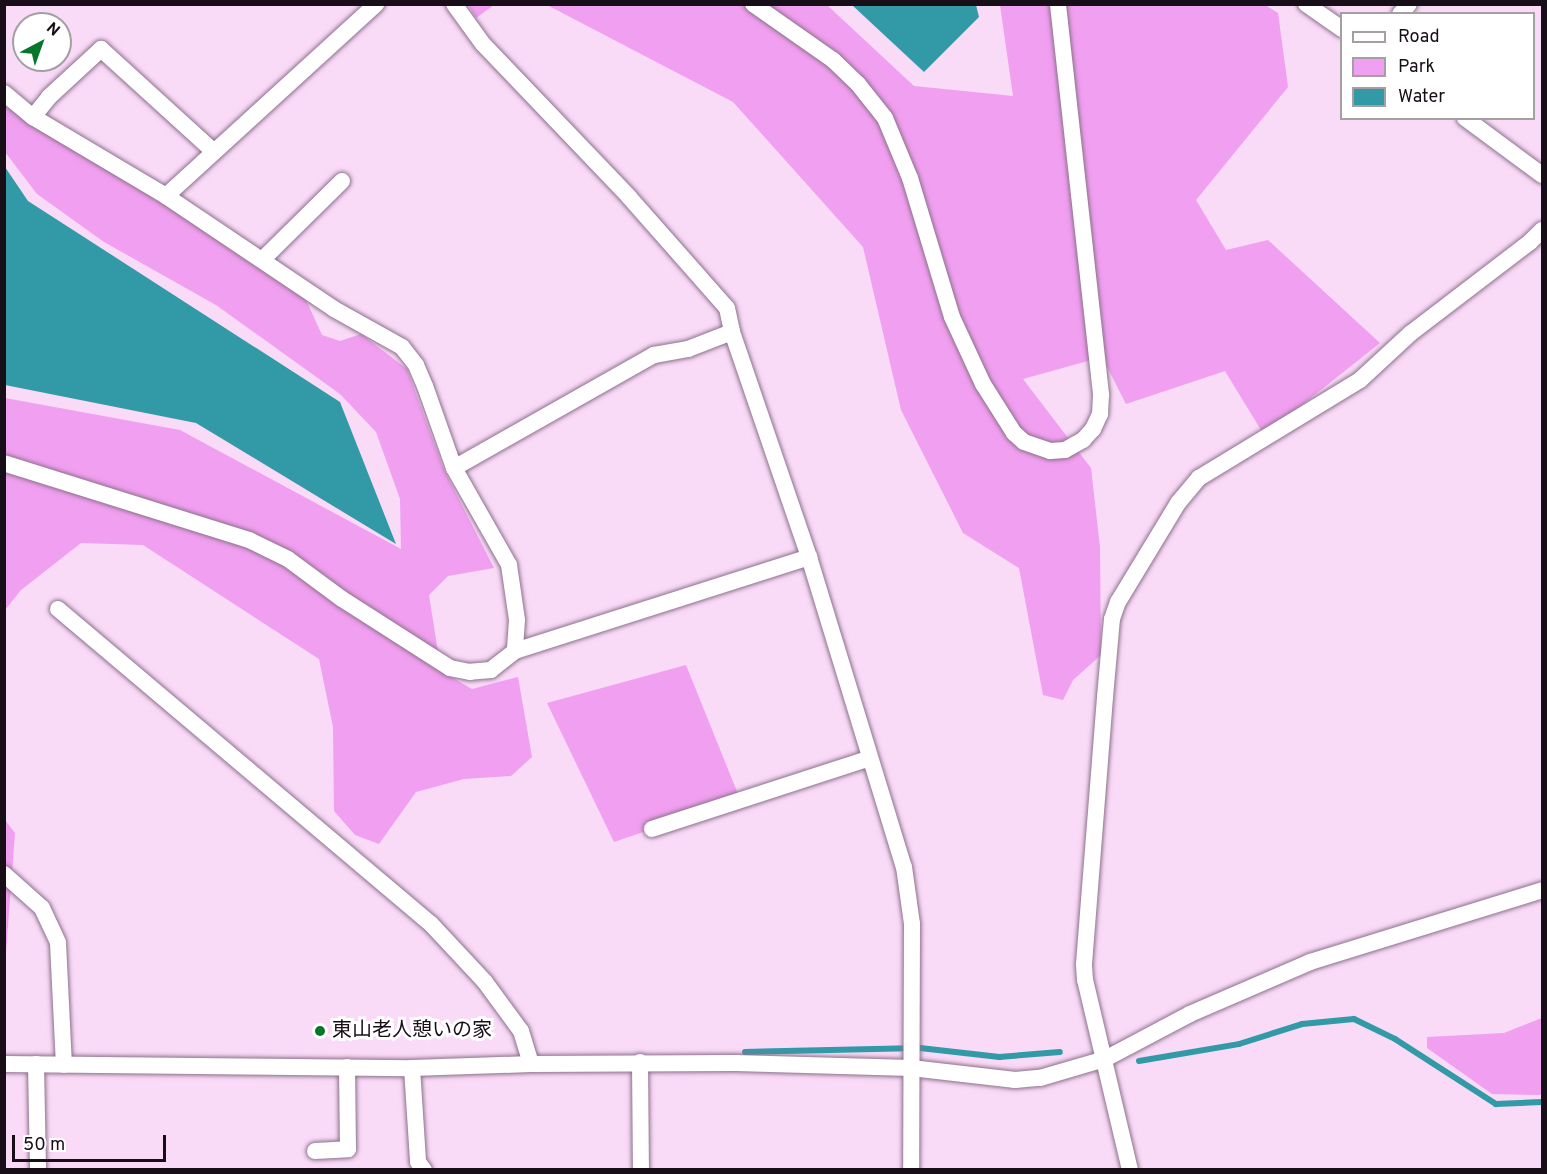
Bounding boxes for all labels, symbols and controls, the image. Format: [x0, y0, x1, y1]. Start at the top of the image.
north arrow [12, 12, 72, 72]
legend [1340, 12, 1535, 120]
text: N [42, 19, 63, 41]
text: Road [1398, 26, 1440, 49]
text: Park [1398, 56, 1435, 79]
text: Water [1398, 86, 1445, 109]
place label: 東山老人憩いの家 [332, 1019, 492, 1043]
marker: 東山老人憩いの家 [313, 1024, 327, 1038]
scale bar [15, 1123, 170, 1161]
text: 50 m [23, 1134, 65, 1157]

